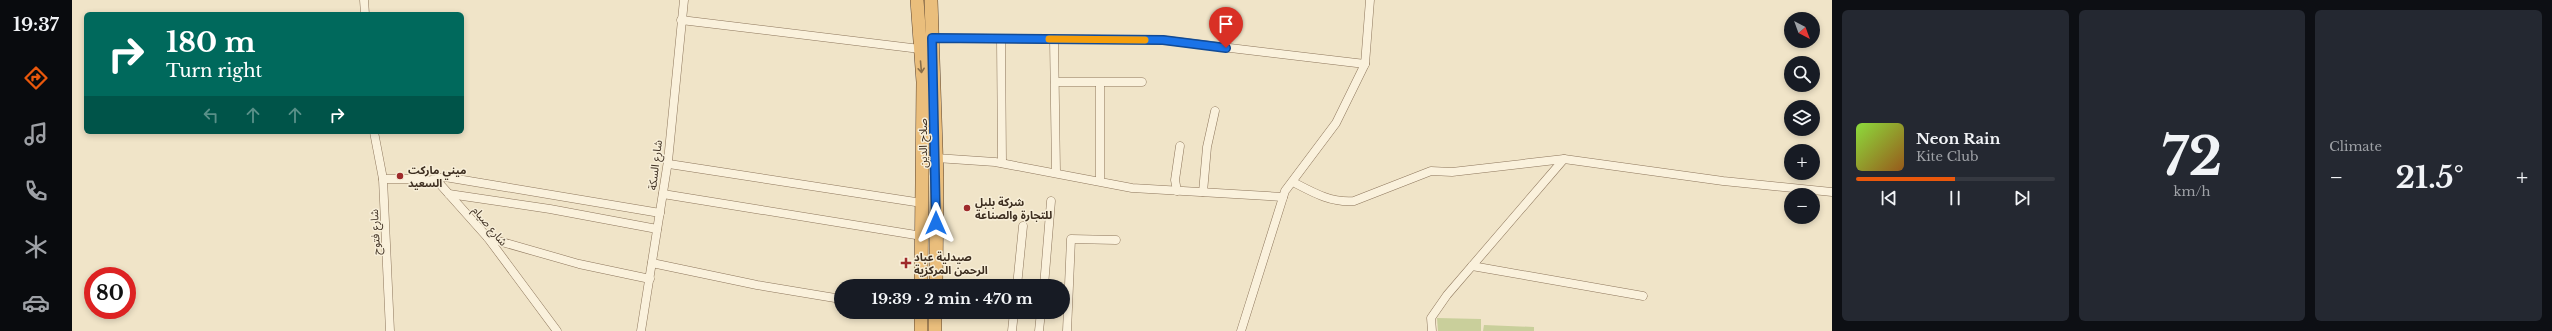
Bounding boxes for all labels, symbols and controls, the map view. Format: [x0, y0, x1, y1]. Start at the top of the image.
pin [1209, 7.0, 1243, 48]
north arrow [1784, 12, 1820, 48]
map controls [1784, 12, 1820, 224]
icon: arrive [1215, 13, 1237, 35]
text: 19:37 [13, 14, 59, 36]
text: 180 m [166, 25, 256, 60]
icon: right [100, 28, 152, 80]
button: search [1784, 56, 1820, 92]
text: Turn right [166, 60, 262, 82]
one-way arrow [918, 60, 925, 73]
icon: directions [22, 64, 50, 92]
button: layers [1784, 100, 1820, 136]
icon: left [200, 104, 222, 126]
icon: ahead [242, 104, 264, 126]
icon: ahead [284, 104, 306, 126]
icon: right [326, 104, 348, 126]
street label: صلاح الدين [916, 118, 931, 168]
icon: music [22, 120, 50, 148]
text: 72 [2162, 125, 2222, 189]
text: Neon Rain [1916, 129, 2000, 148]
text: Climate [2329, 138, 2382, 155]
street label: شارع السكة [645, 139, 666, 191]
button: + [1784, 144, 1820, 180]
text: Kite Club [1916, 148, 1979, 165]
text: 21.5° [2395, 159, 2464, 196]
place label: ميني ماركت السعيد [408, 163, 466, 190]
text: − [2329, 164, 2343, 191]
text: + [2516, 164, 2528, 191]
marker: ميني ماركت السعيد [395, 171, 405, 181]
icon: phone [22, 177, 50, 205]
text: km/h [2174, 183, 2210, 200]
icon: previous [1878, 187, 1900, 209]
icon: pause [1944, 187, 1966, 209]
icon: next [2011, 187, 2033, 209]
button: − [1784, 188, 1820, 224]
place label: شركة بلبل للتجارة والصناعة [975, 195, 1052, 222]
position arrow [915, 202, 957, 244]
street label: شارع صيام [469, 203, 511, 249]
marker: شركة بلبل للتجارة والصناعة [962, 203, 972, 213]
street label: شارع فتوح [367, 208, 384, 255]
icon: climate [22, 233, 50, 261]
place label: صيدلية عباد الرحمن المركزية [914, 250, 988, 277]
marker: صيدلية عباد الرحمن المركزية [901, 258, 911, 268]
speed limit sign: 80 [84, 267, 136, 319]
icon: car [22, 289, 50, 317]
text: 19:39 · 2 min · 470 m [871, 289, 1033, 308]

